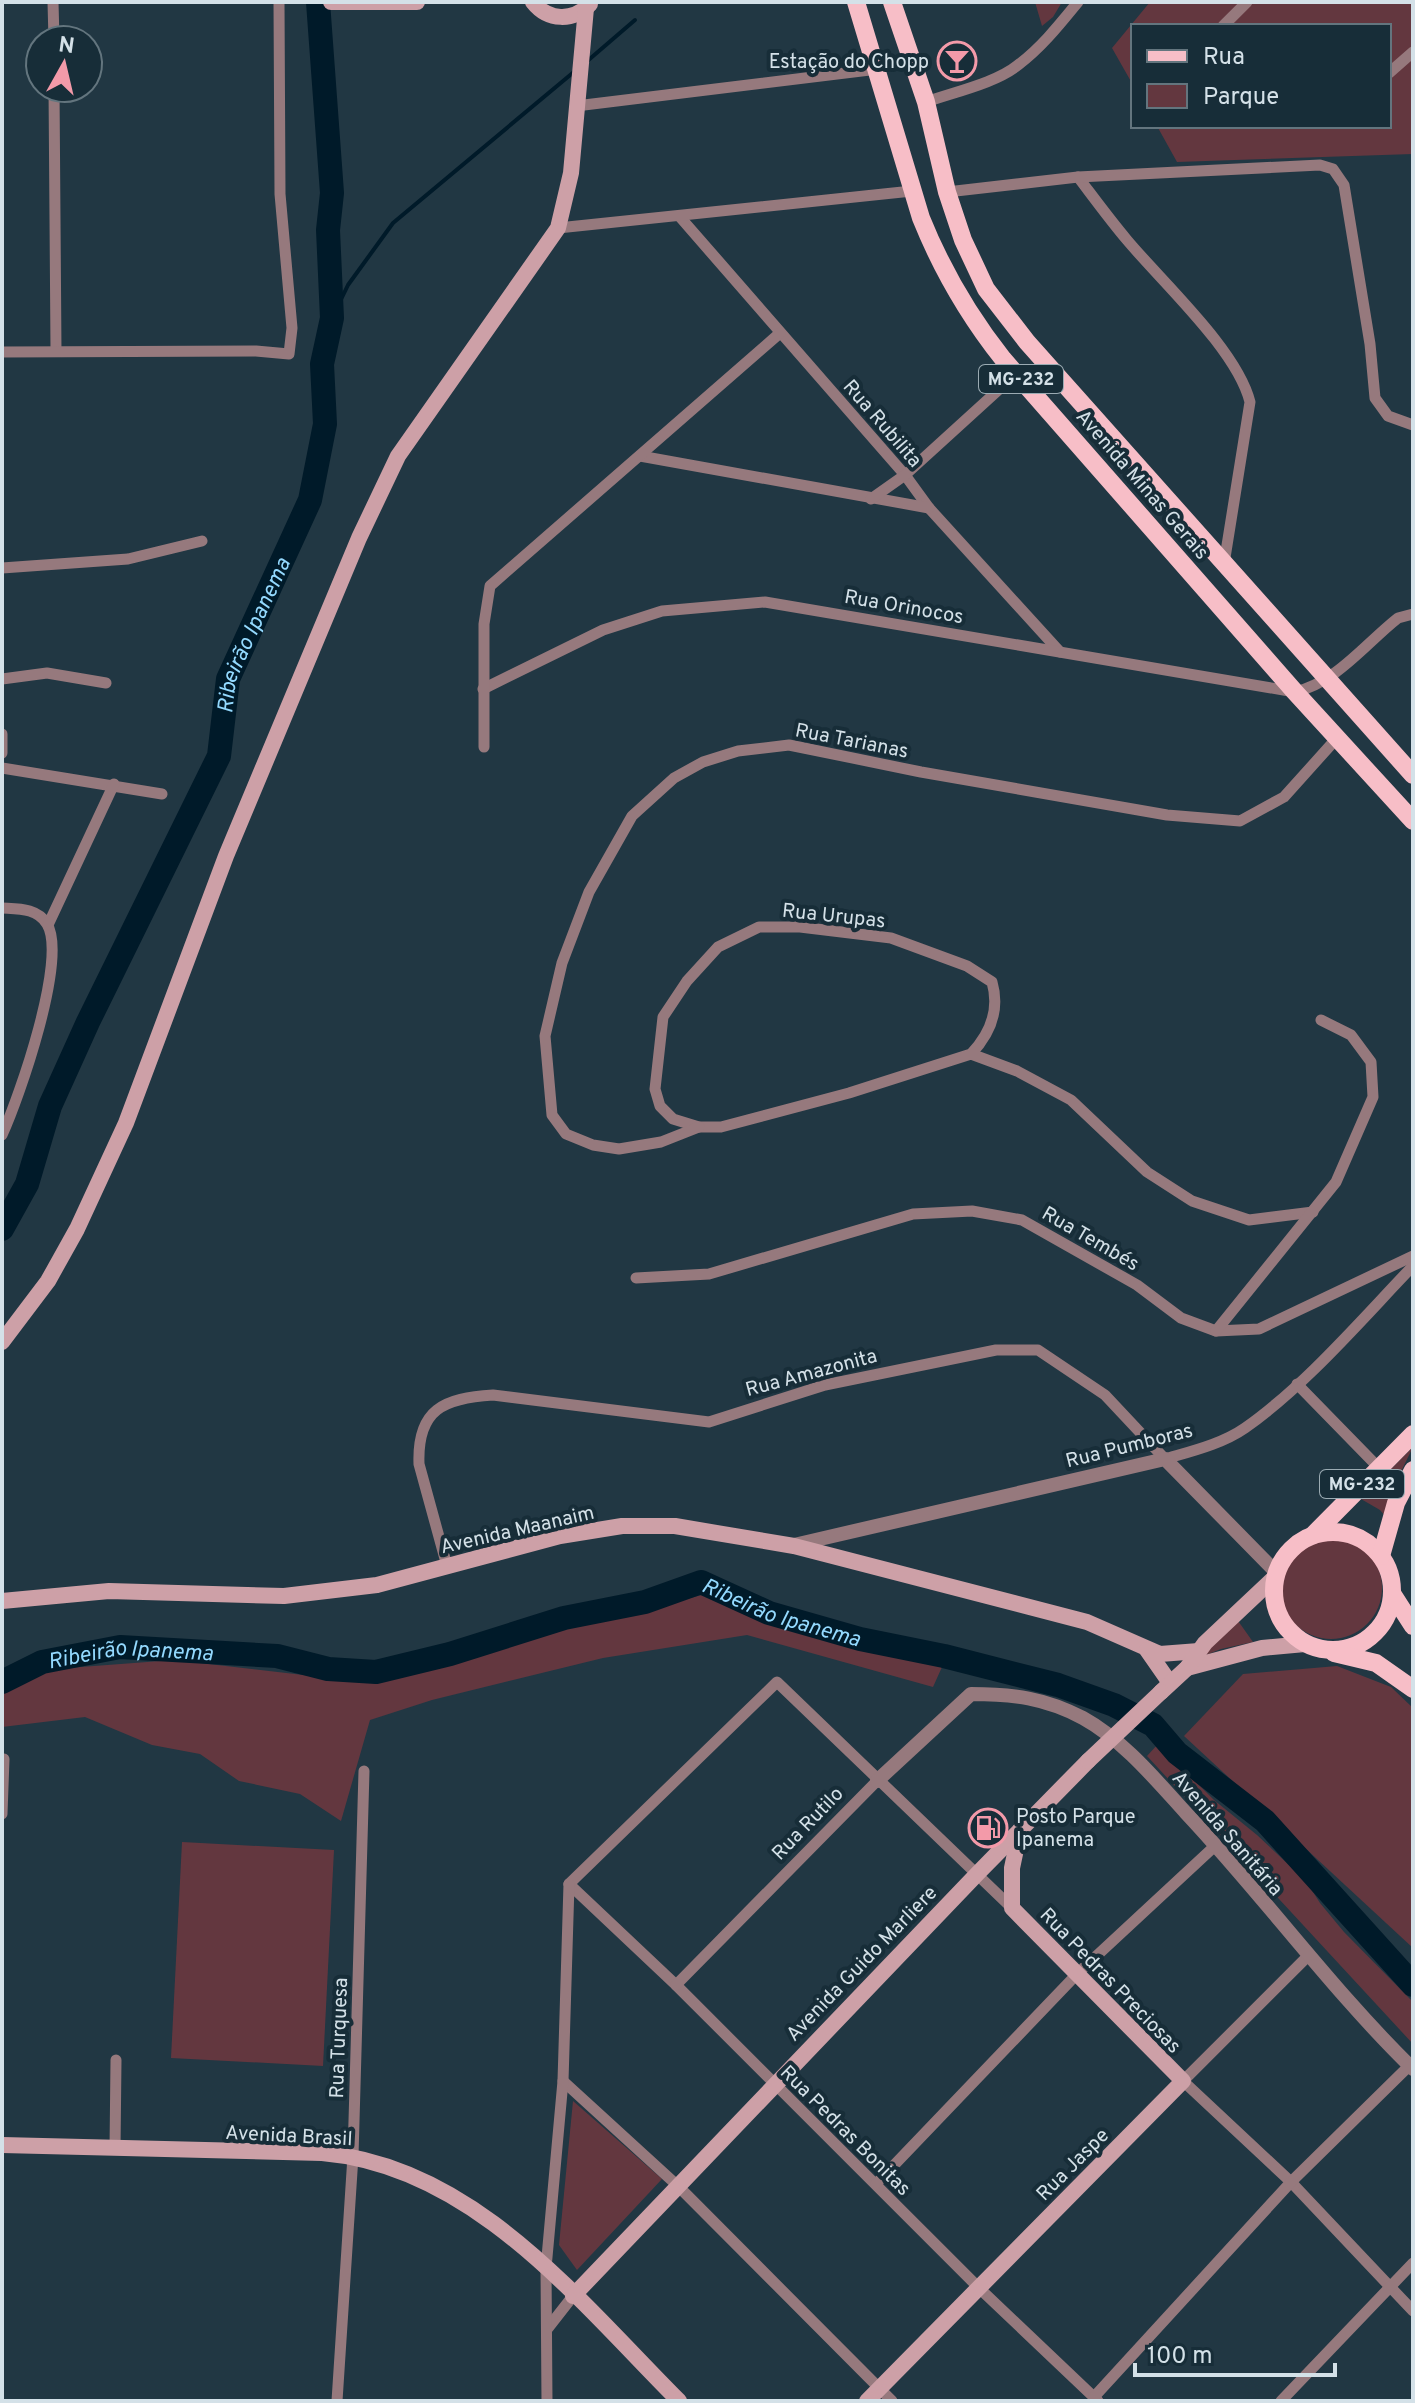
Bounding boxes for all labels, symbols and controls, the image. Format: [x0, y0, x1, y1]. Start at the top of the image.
north arrow [24, 24, 104, 104]
legend [1131, 24, 1391, 128]
text: N [57, 32, 76, 61]
bar icon: Estação do Chopp [936, 40, 978, 82]
text: Rua [1203, 43, 1245, 73]
place label: Estação do Chopp [769, 50, 929, 76]
text: Parque [1203, 83, 1279, 113]
road number: MG-232 [979, 365, 1063, 393]
street label: Rua Rubilita [836, 375, 927, 474]
street label: Avenida Minas Gerais [1069, 405, 1214, 566]
water label: Ribeirão Ipanema [213, 554, 298, 715]
street label: Rua Orinocos [842, 585, 965, 631]
street label: Rua Tarianas [793, 718, 910, 766]
street label: Rua Urupas [781, 899, 887, 935]
street label: Rua Tembés [1037, 1201, 1143, 1278]
street label: Rua Amazonita [743, 1344, 880, 1404]
street label: Rua Pumboras [1063, 1419, 1196, 1475]
road number: MG-232 [1320, 1470, 1404, 1498]
street label: Avenida Maanaim [438, 1501, 597, 1561]
water label: Ribeirão Ipanema [697, 1573, 864, 1655]
water label: Ribeirão Ipanema [46, 1635, 214, 1677]
street label: Avenida Sanitária [1165, 1767, 1288, 1902]
street label: Rua Rutilo [767, 1782, 850, 1867]
place label: Posto Parque Ipanema [1016, 1805, 1135, 1854]
fuel station icon: Posto Parque Ipanema [967, 1807, 1009, 1849]
street label: Avenida Guido Marliere [781, 1881, 944, 2048]
street label: Rua Pedras Preciosas [1033, 1903, 1186, 2060]
street label: Rua Turquesa [325, 1977, 355, 2099]
street label: Rua Pedras Bonitas [774, 2060, 916, 2202]
street label: Avenida Brasil [225, 2121, 353, 2153]
street label: Rua Jaspe [1031, 2123, 1115, 2207]
scale bar [1135, 2327, 1335, 2377]
text: 100 m [1147, 2342, 1213, 2372]

